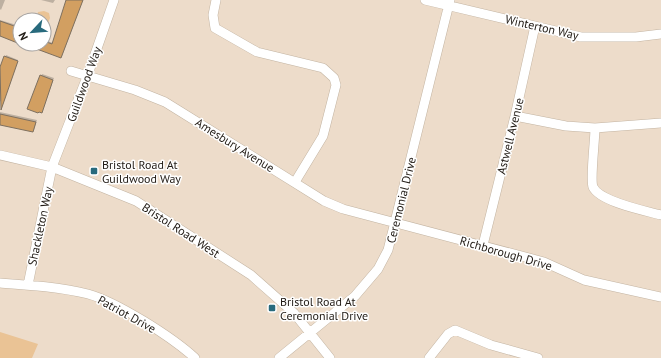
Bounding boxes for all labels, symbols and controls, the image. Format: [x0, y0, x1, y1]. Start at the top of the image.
street label: Winterton Way [504, 11, 581, 43]
north arrow [12, 12, 52, 52]
text: N [15, 30, 31, 43]
street label: Guildwood Way [63, 44, 105, 124]
street label: Astwell Avenue [493, 96, 527, 176]
street label: Amesbury Avenue [193, 115, 277, 175]
street label: Ceremonial Drive [383, 155, 419, 245]
place label: Bristol Road At Guildwood Way [102, 157, 181, 186]
marker: Bristol Road At Guildwood Way [89, 166, 99, 176]
street label: Shackleton Way [24, 185, 56, 267]
street label: Bristol Road West [139, 199, 223, 261]
street label: Richborough Drive [458, 233, 554, 273]
street label: Patriot Drive [95, 292, 159, 336]
place label: Bristol Road At Ceremonial Drive [280, 294, 368, 323]
marker: Bristol Road At Ceremonial Drive [267, 303, 277, 313]

